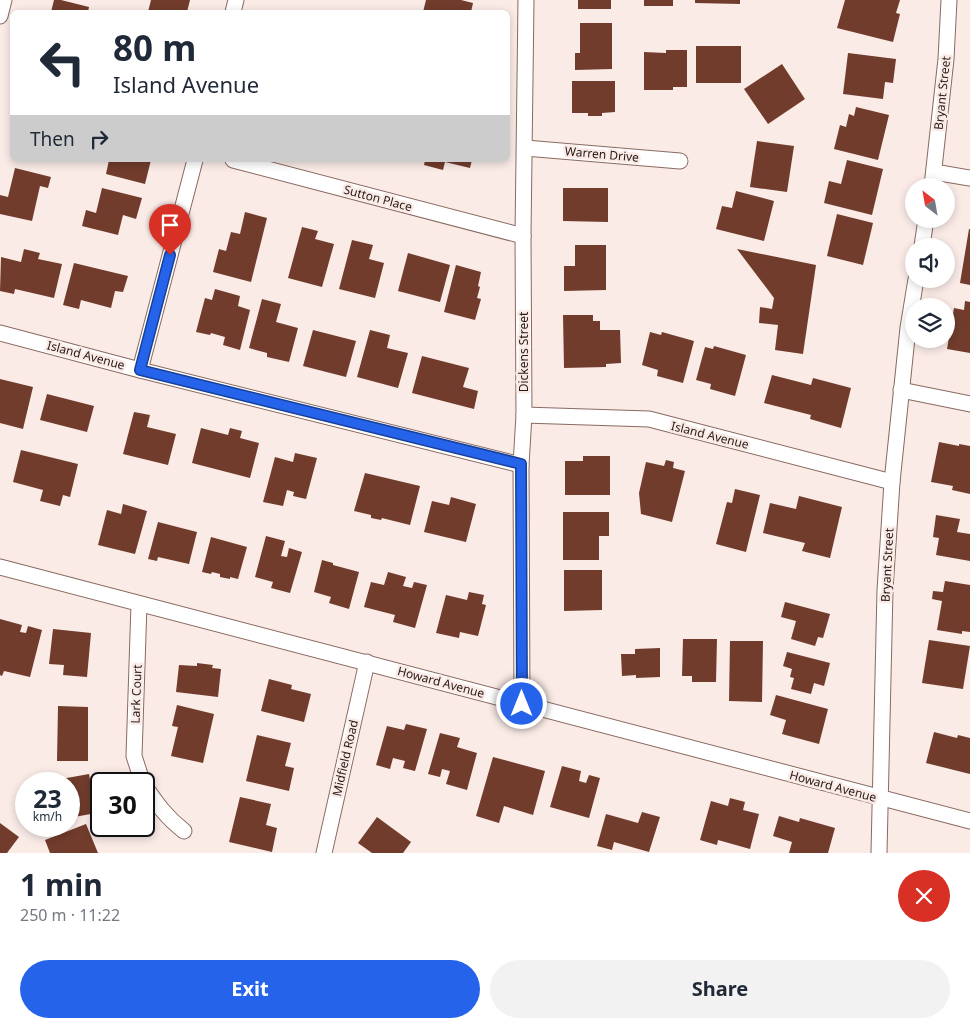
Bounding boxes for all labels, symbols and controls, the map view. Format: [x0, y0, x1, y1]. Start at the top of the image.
text: 80 m [113, 24, 196, 71]
icon: left [30, 30, 95, 95]
street label: Bryant Street [930, 55, 954, 131]
text: Island Avenue [113, 69, 259, 99]
icon: right [85, 125, 113, 153]
text: Then [30, 126, 75, 152]
street label: Warren Drive [564, 142, 640, 166]
north arrow [905, 178, 955, 228]
map controls [905, 178, 955, 348]
street label: Sutton Place [342, 181, 414, 215]
pin [149, 204, 191, 255]
icon: arrive [156, 211, 184, 239]
button: sound [905, 238, 955, 288]
button: layers [905, 298, 955, 348]
street label: Dickens Street [515, 311, 532, 392]
street label: Island Avenue [45, 336, 127, 374]
street label: Island Avenue [669, 417, 751, 453]
street label: Bryant Street [877, 527, 897, 602]
street label: Howard Avenue [396, 662, 487, 702]
street label: Lark Court [126, 664, 146, 724]
position arrow [495, 677, 547, 729]
street label: Midfield Road [328, 718, 362, 798]
street label: Howard Avenue [788, 766, 879, 806]
speed limit sign: 30 [90, 772, 155, 837]
text: 23 [33, 781, 62, 815]
text: km/h [33, 808, 62, 825]
text: 1 min [20, 864, 103, 905]
button: close [898, 870, 950, 922]
text: 250 m · 11:22 [20, 904, 120, 926]
button: Exit [20, 960, 480, 1018]
button: Share [490, 960, 950, 1018]

